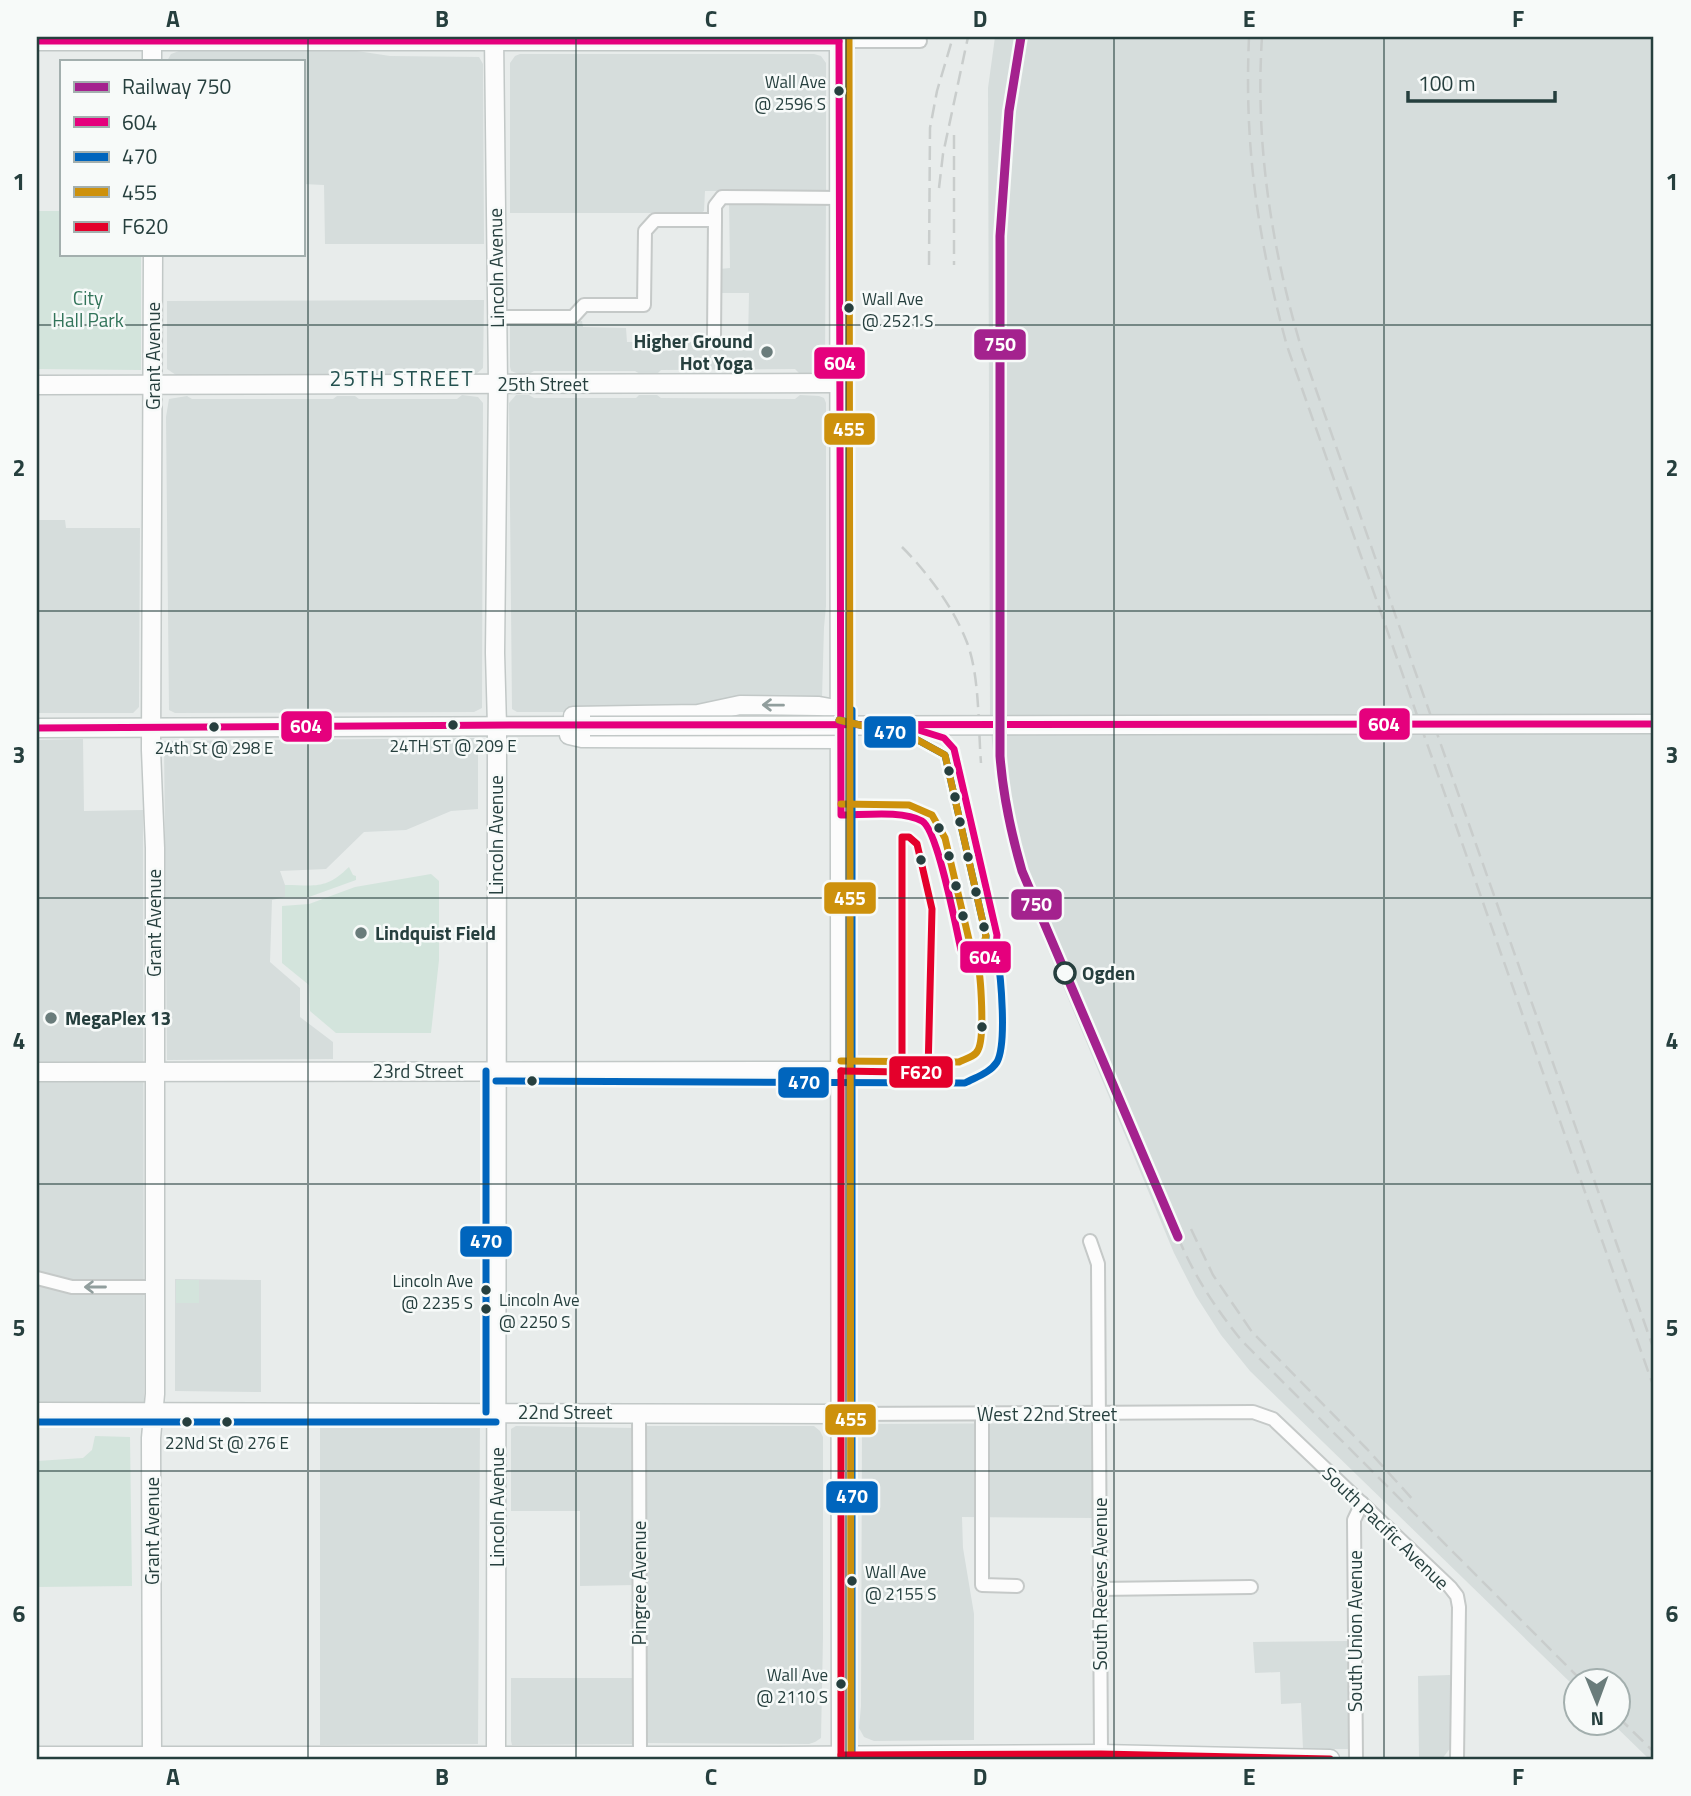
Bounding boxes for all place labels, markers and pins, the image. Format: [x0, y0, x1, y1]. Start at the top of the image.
place label: Wall Ave @ 2596 S [755, 69, 826, 117]
marker: Wall Ave @ 2596 S [832, 84, 846, 98]
place label: Wall Ave @ 2521 S [862, 286, 933, 334]
marker: Wall Ave @ 2521 S [842, 301, 856, 315]
place label: Higher Ground Hot Yoga [633, 326, 753, 377]
marker: Higher Ground Hot Yoga [759, 344, 775, 360]
marker: 24TH ST @ 209 E [446, 718, 460, 732]
marker: 24th St @ 298 E [207, 720, 221, 734]
place label: 24TH ST @ 209 E [389, 733, 517, 759]
place label: 24th St @ 298 E [155, 735, 273, 761]
unlabelled marker [942, 764, 956, 778]
unlabelled marker [948, 790, 962, 804]
unlabelled marker [953, 815, 967, 829]
unlabelled marker [932, 821, 946, 835]
unlabelled marker [942, 849, 956, 863]
unlabelled marker [961, 850, 975, 864]
unlabelled marker [914, 853, 928, 867]
unlabelled marker [949, 879, 963, 893]
unlabelled marker [969, 885, 983, 899]
unlabelled marker [956, 909, 970, 923]
place label: Lindquist Field [375, 918, 496, 947]
unlabelled marker [977, 920, 991, 934]
marker: Lindquist Field [353, 925, 369, 941]
place label: Ogden [1082, 958, 1135, 987]
marker: Ogden [1054, 962, 1076, 984]
place label: MegaPlex 13 [65, 1003, 171, 1032]
marker: MegaPlex 13 [43, 1010, 59, 1026]
unlabelled marker [975, 1020, 989, 1034]
unlabelled marker [525, 1074, 539, 1088]
place label: Lincoln Ave @ 2235 S [392, 1268, 473, 1316]
marker: Lincoln Ave @ 2235 S [479, 1283, 493, 1297]
place label: Lincoln Ave @ 2250 S [499, 1287, 580, 1335]
marker: Lincoln Ave @ 2250 S [479, 1302, 493, 1316]
unlabelled marker [180, 1415, 194, 1429]
marker: 22Nd St @ 276 E [220, 1415, 234, 1429]
place label: 22Nd St @ 276 E [165, 1430, 289, 1456]
place label: Wall Ave @ 2155 S [865, 1559, 936, 1607]
marker: Wall Ave @ 2155 S [845, 1574, 859, 1588]
place label: Wall Ave @ 2110 S [757, 1662, 828, 1710]
marker: Wall Ave @ 2110 S [834, 1677, 848, 1691]

